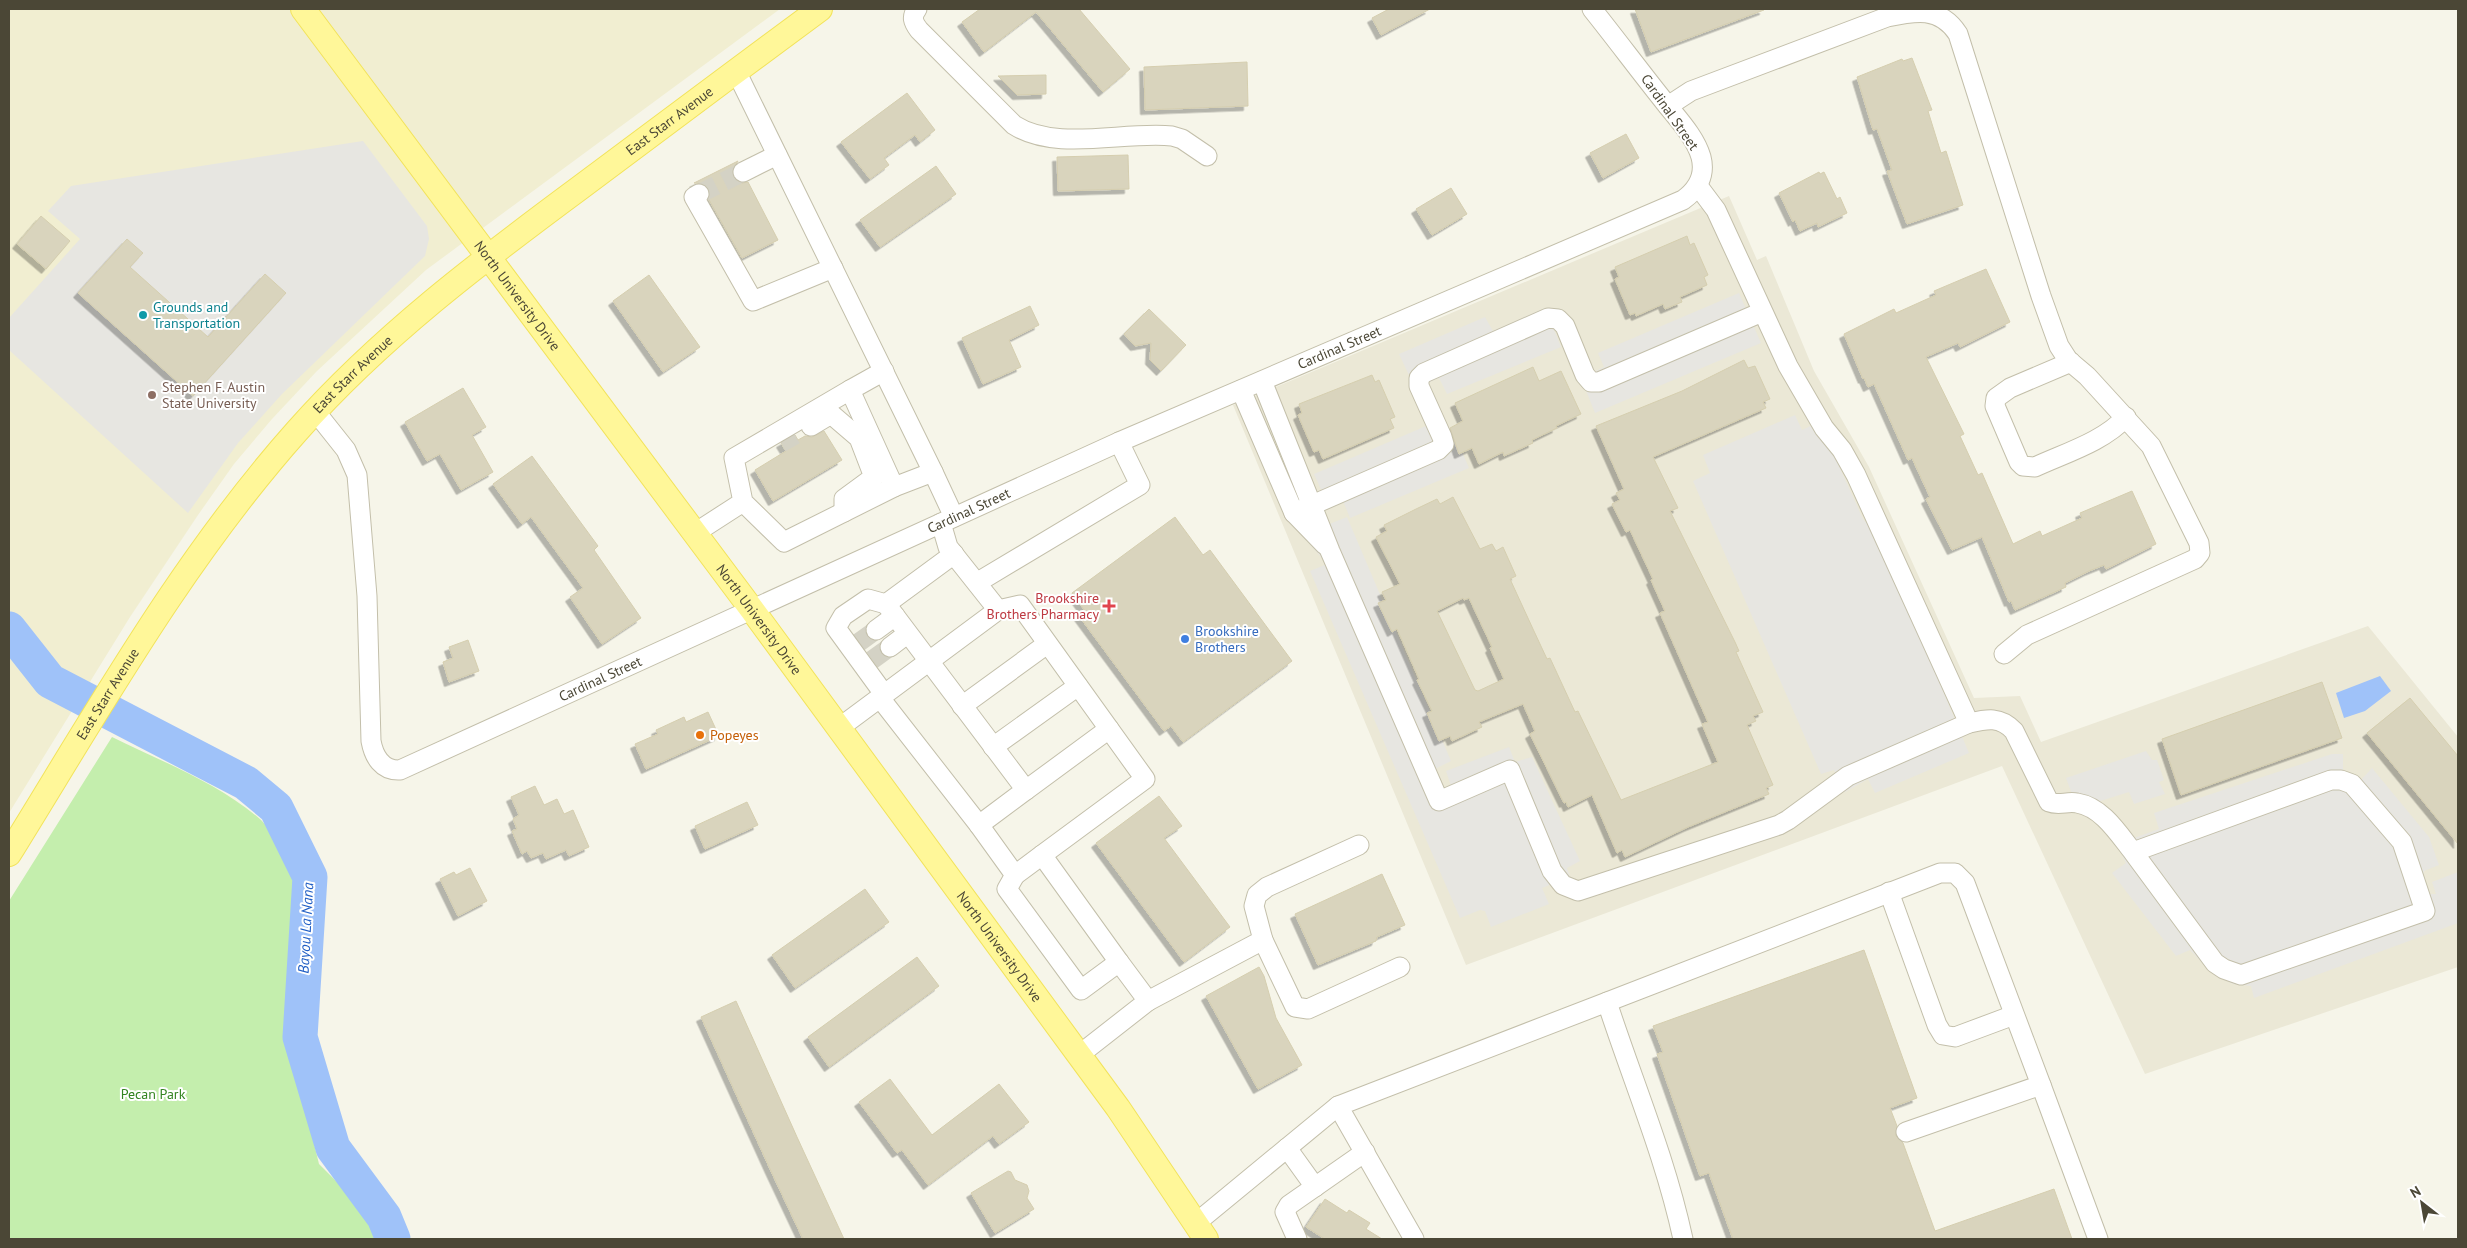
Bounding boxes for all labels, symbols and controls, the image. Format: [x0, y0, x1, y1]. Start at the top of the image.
street label: Cardinal Street [1637, 70, 1703, 154]
street label: East Starr Avenue [622, 82, 717, 159]
street label: North University Drive [470, 237, 564, 354]
place label: Grounds and Transportation [153, 298, 240, 332]
marker: Grounds and Transportation [137, 309, 149, 321]
street label: Cardinal Street [1295, 322, 1384, 373]
street label: East Starr Avenue [309, 331, 396, 417]
place label: Stephen F. Austin State University [162, 378, 265, 412]
marker: Stephen F. Austin State University [146, 389, 158, 401]
street label: Cardinal Street [924, 484, 1013, 537]
street label: North University Drive [712, 561, 806, 678]
place label: Brookshire Brothers Pharmacy [986, 589, 1099, 623]
marker: Brookshire Brothers Pharmacy [1103, 600, 1115, 612]
place label: Brookshire Brothers [1195, 622, 1259, 656]
marker: Brookshire Brothers [1179, 633, 1191, 645]
street label: East Starr Avenue [72, 645, 143, 743]
street label: Cardinal Street [556, 652, 645, 705]
place label: Popeyes [710, 726, 759, 744]
marker: Popeyes [694, 729, 706, 741]
water label: Bayou La Nana [294, 881, 317, 974]
street label: North University Drive [953, 888, 1046, 1006]
park label: Pecan Park [121, 1085, 186, 1103]
north arrow [2397, 1178, 2447, 1228]
text: N [2407, 1182, 2424, 1202]

